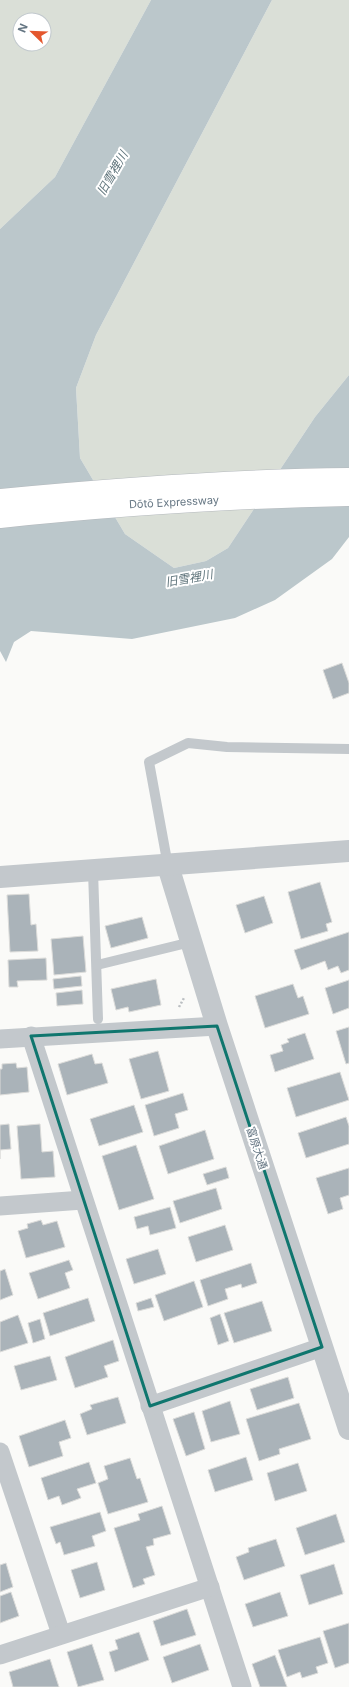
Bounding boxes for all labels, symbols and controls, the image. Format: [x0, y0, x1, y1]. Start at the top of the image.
north arrow [12, 12, 52, 52]
text: N [15, 21, 31, 35]
water label: 旧雪裡川 [94, 147, 131, 198]
street label: Dōtō Expressway [129, 493, 219, 511]
water label: 旧雪裡川 [164, 566, 216, 590]
street label: 富原大通 [244, 1125, 270, 1171]

